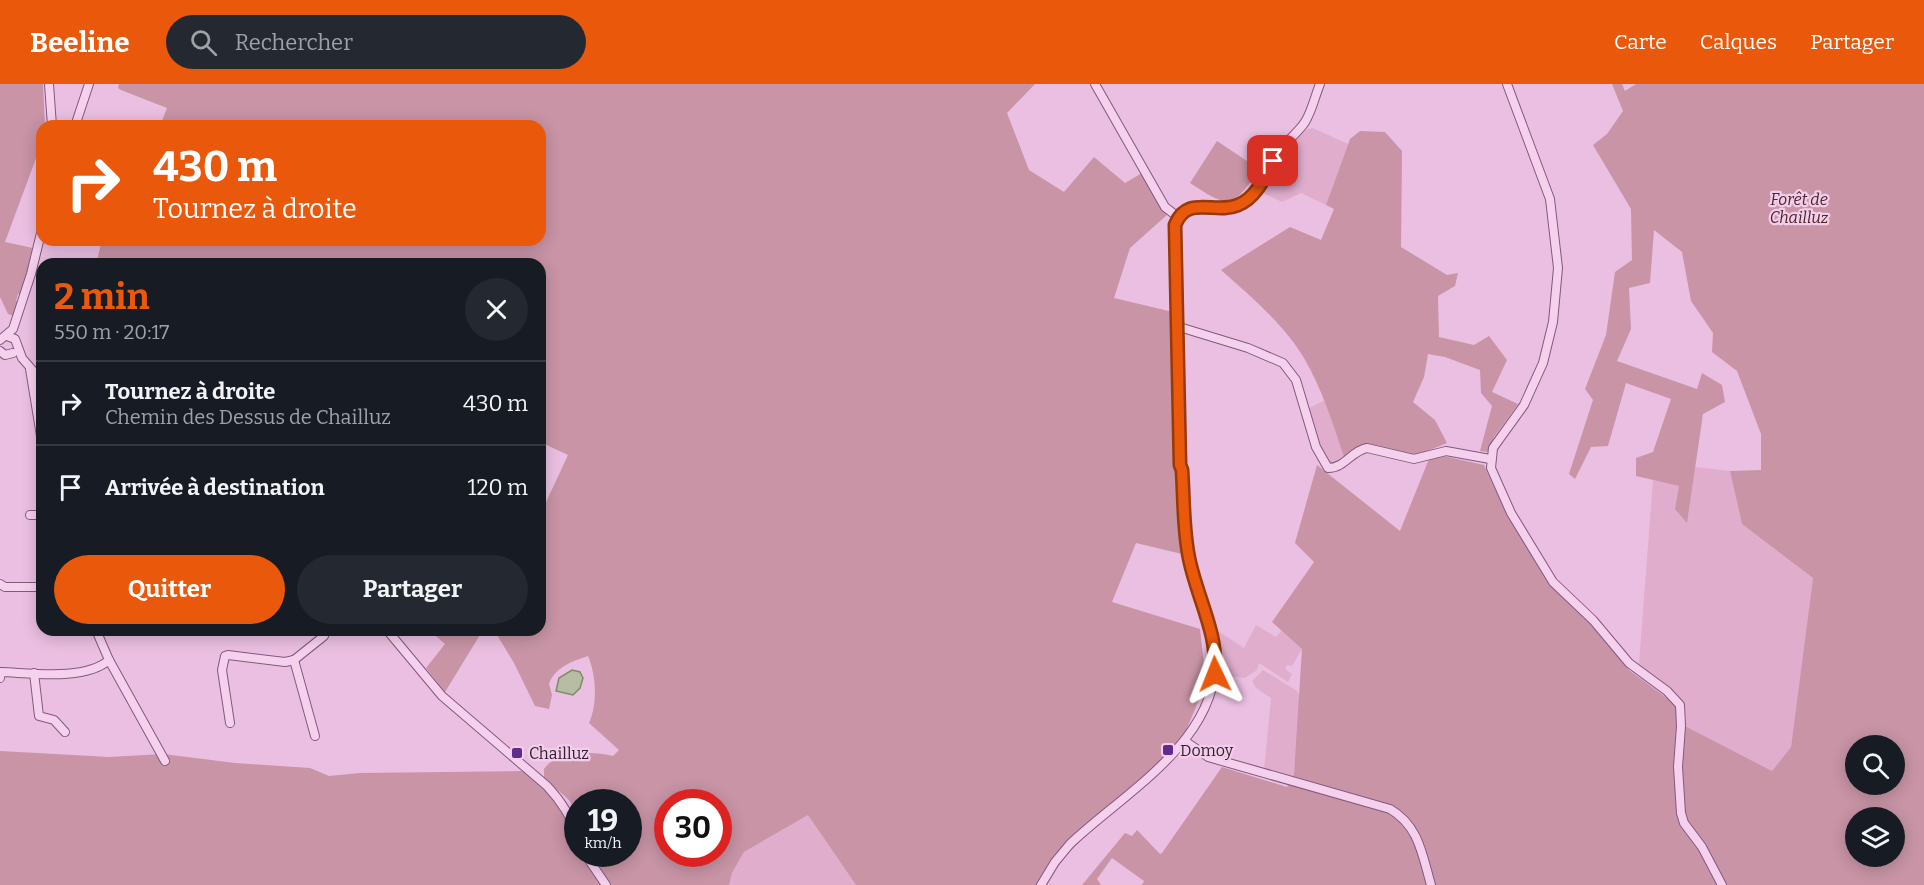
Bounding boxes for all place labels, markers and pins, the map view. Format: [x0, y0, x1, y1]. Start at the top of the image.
pin [1247, 135, 1298, 186]
place label: Domoy [1180, 741, 1234, 760]
marker: Domoy [1161, 743, 1175, 757]
place label: Chailluz [529, 744, 589, 763]
marker: Chailluz [510, 746, 524, 760]

